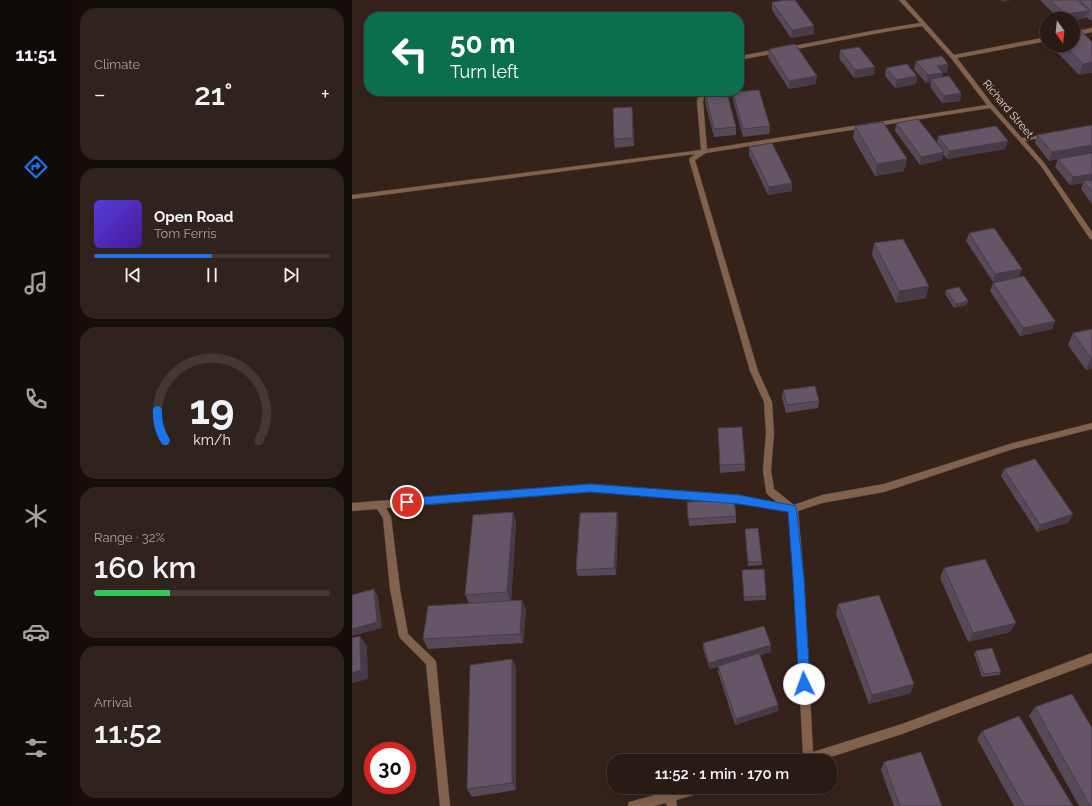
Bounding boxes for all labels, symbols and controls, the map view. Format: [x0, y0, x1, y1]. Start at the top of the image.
north arrow [1040, 12, 1080, 52]
map controls [1040, 12, 1080, 52]
text: 50 m [450, 27, 516, 60]
icon: left [384, 28, 436, 80]
text: 11:51 [15, 44, 57, 65]
text: Climate [94, 57, 140, 72]
text: Turn left [450, 61, 519, 82]
text: 21° [194, 77, 233, 112]
street label: Richard Street [980, 77, 1036, 141]
text: − [94, 81, 106, 107]
text: + [321, 81, 330, 107]
icon: directions [22, 153, 50, 181]
text: Open Road [154, 208, 234, 226]
text: Tom Ferris [154, 226, 217, 241]
icon: previous [122, 264, 144, 286]
icon: pause [201, 264, 223, 286]
icon: next [280, 264, 302, 286]
icon: music [22, 269, 50, 297]
icon: phone [22, 385, 50, 413]
text: 19 [189, 385, 235, 434]
text: km/h [193, 432, 231, 448]
pin [390, 485, 424, 519]
icon: arrive [396, 491, 418, 513]
icon: climate [22, 502, 50, 530]
text: Range · 32% [94, 530, 165, 545]
text: 160 km [94, 550, 196, 585]
icon: car [22, 618, 50, 646]
position arrow [783, 663, 825, 705]
text: Arrival [94, 695, 132, 710]
text: 11:52 [94, 715, 162, 750]
icon: filters [22, 734, 50, 762]
speed limit sign: 30 [364, 742, 416, 794]
text: 11:52 · 1 min · 170 m [655, 765, 789, 783]

